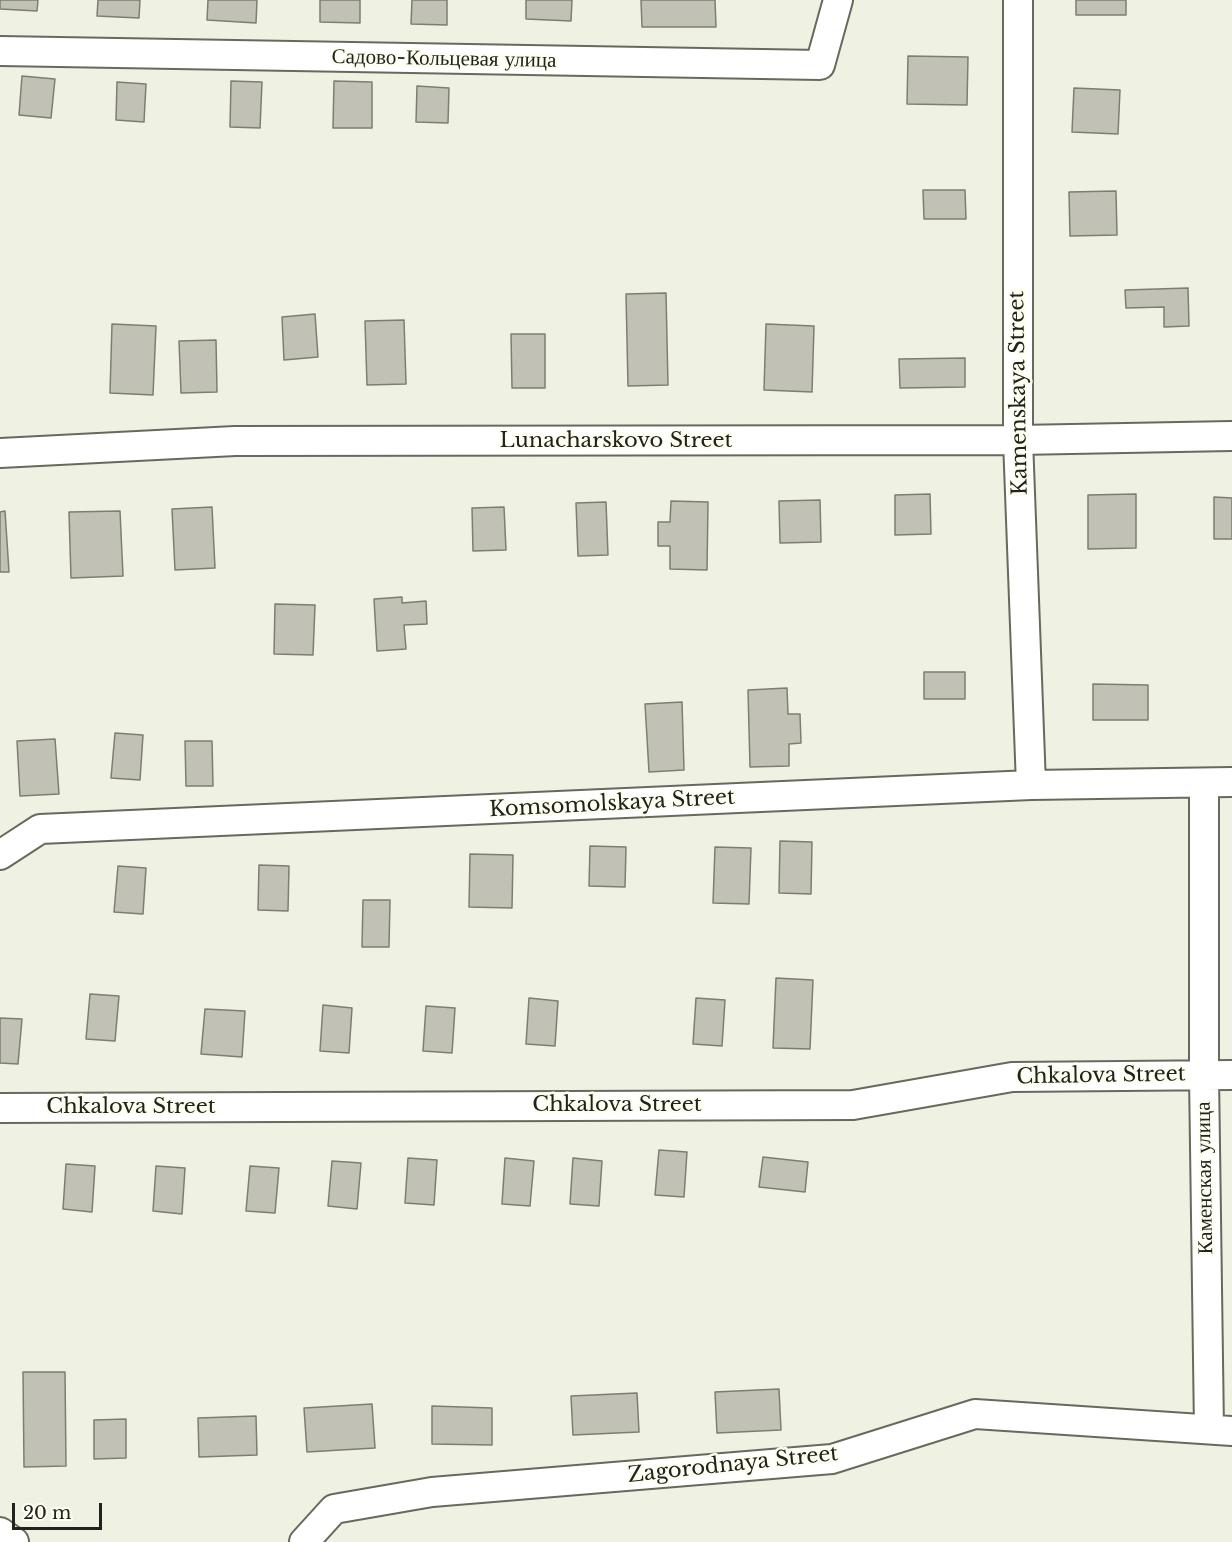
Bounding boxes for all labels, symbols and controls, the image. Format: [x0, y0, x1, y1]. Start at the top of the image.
street label: Садово-Кольцевая улица [331, 44, 557, 74]
street label: Kamenskaya Street [1005, 290, 1033, 496]
street label: Lunacharskovo Street [499, 428, 733, 454]
street label: Komsomolskaya Street [488, 785, 736, 823]
street label: Chkalova Street [1016, 1062, 1186, 1090]
street label: Chkalova Street [532, 1092, 702, 1118]
street label: Chkalova Street [46, 1094, 216, 1120]
street label: Каменская улица [1191, 1101, 1219, 1255]
street label: Zagorodnaya Street [627, 1441, 839, 1489]
scale bar [15, 1491, 105, 1529]
text: 20 m [23, 1502, 71, 1524]

